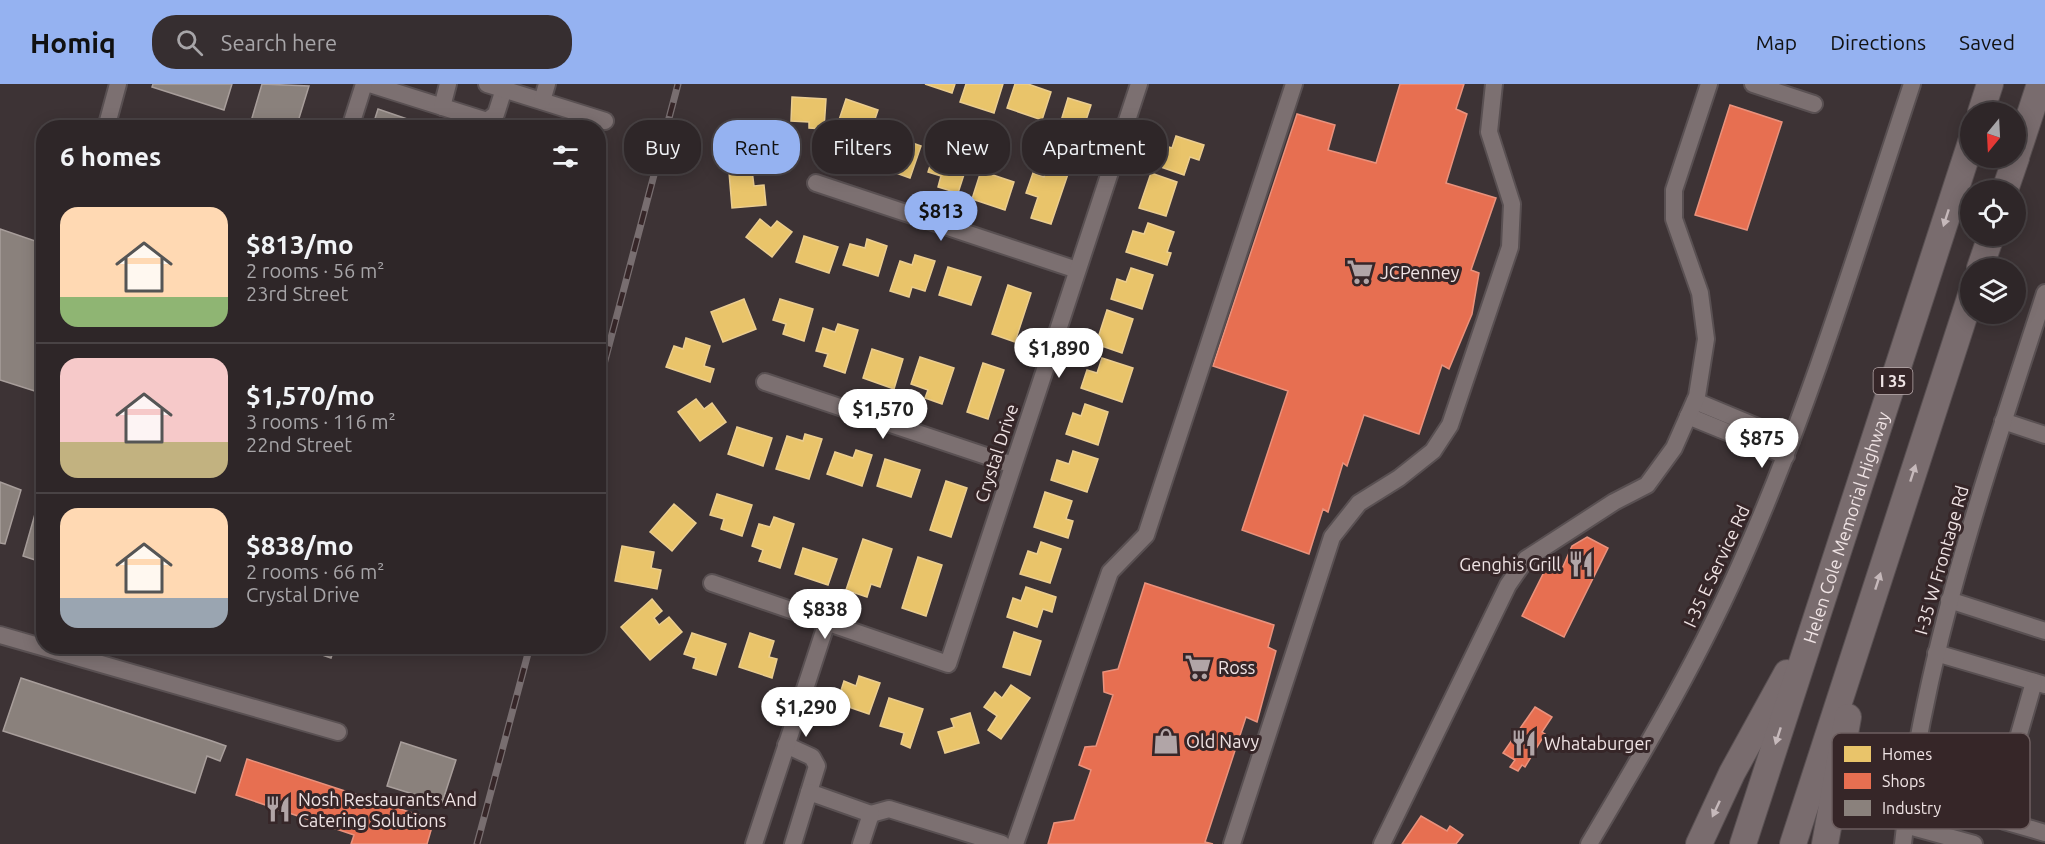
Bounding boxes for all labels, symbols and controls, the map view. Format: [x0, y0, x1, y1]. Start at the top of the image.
search box [152, 15, 572, 69]
icon: search [173, 26, 206, 59]
text: Homiq [30, 27, 116, 58]
text: Search here [221, 30, 337, 55]
text: Map [1756, 30, 1797, 54]
text: Directions [1830, 30, 1926, 54]
text: Saved [1959, 30, 2015, 54]
north arrow [1960, 102, 2026, 168]
map controls [1960, 102, 2026, 324]
chip: Buy [624, 120, 701, 174]
chip: Rent [713, 120, 800, 174]
chip: Filters [812, 120, 913, 174]
chip: New [925, 120, 1010, 174]
chip: Apartment [1022, 120, 1167, 174]
icon: filters [549, 140, 582, 173]
text: 6 homes [60, 142, 161, 171]
button: locate [1960, 180, 2026, 246]
pin: $813 [905, 191, 977, 242]
text: $813 [918, 199, 964, 222]
one-way arrow [1941, 209, 1951, 227]
text: $813/mo [246, 230, 354, 259]
icon: home [108, 231, 180, 303]
supermarket icon: JCPenney [1345, 257, 1375, 287]
button: layers [1960, 258, 2026, 324]
text: 2 rooms · 56 m² [246, 259, 384, 282]
place label: JCPenney [1380, 262, 1460, 282]
text: 23rd Street [246, 282, 348, 305]
pin: $1,890 [1010, 328, 1108, 379]
text: $1,890 [1028, 336, 1090, 359]
road number: I 35 [1874, 368, 1912, 394]
text: $1,570/mo [246, 381, 375, 410]
icon: home [108, 382, 180, 454]
pin: $1,570 [834, 389, 932, 440]
text: $1,570 [852, 397, 914, 420]
street label: Crystal Drive [971, 401, 1021, 505]
street label: Helen Cole Memorial Highway [1799, 409, 1893, 646]
text: 3 rooms · 116 m² [246, 410, 396, 433]
pin: $875 [1726, 418, 1798, 469]
text: $875 [1739, 426, 1785, 449]
text: 22nd Street [246, 433, 352, 456]
one-way arrow [1909, 464, 1918, 482]
street label: I-35 W Frontage Rd [1910, 483, 1972, 637]
street label: I-35 E Service Rd [1679, 502, 1753, 630]
text: $838/mo [246, 531, 354, 560]
icon: home [108, 532, 180, 604]
restaurant icon: Genghis Grill [1566, 549, 1596, 579]
place label: Genghis Grill [1459, 554, 1561, 574]
text: 2 rooms · 66 m² [246, 560, 384, 583]
one-way arrow [1874, 572, 1883, 590]
text: Crystal Drive [246, 583, 360, 606]
pin: $838 [789, 589, 861, 640]
text: $838 [802, 597, 848, 620]
supermarket icon: Ross [1183, 652, 1213, 682]
place label: Ross [1218, 657, 1256, 677]
pin: $1,290 [757, 687, 855, 738]
text: $1,290 [775, 695, 837, 718]
shop icon: Old Navy [1151, 726, 1181, 756]
one-way arrow [1773, 727, 1783, 745]
restaurant icon: Whataburger [1509, 728, 1539, 758]
place label: Old Navy [1186, 731, 1260, 751]
place label: Whataburger [1544, 733, 1651, 753]
legend [1832, 733, 2030, 829]
text: Homes [1882, 745, 1932, 763]
text: Shops [1882, 772, 1925, 790]
place label: Nosh Restaurants And Catering Solutions [298, 789, 477, 830]
restaurant icon: Nosh Restaurants And Catering Solutions [263, 794, 293, 824]
text: Industry [1882, 799, 1941, 817]
one-way arrow [1711, 800, 1720, 817]

